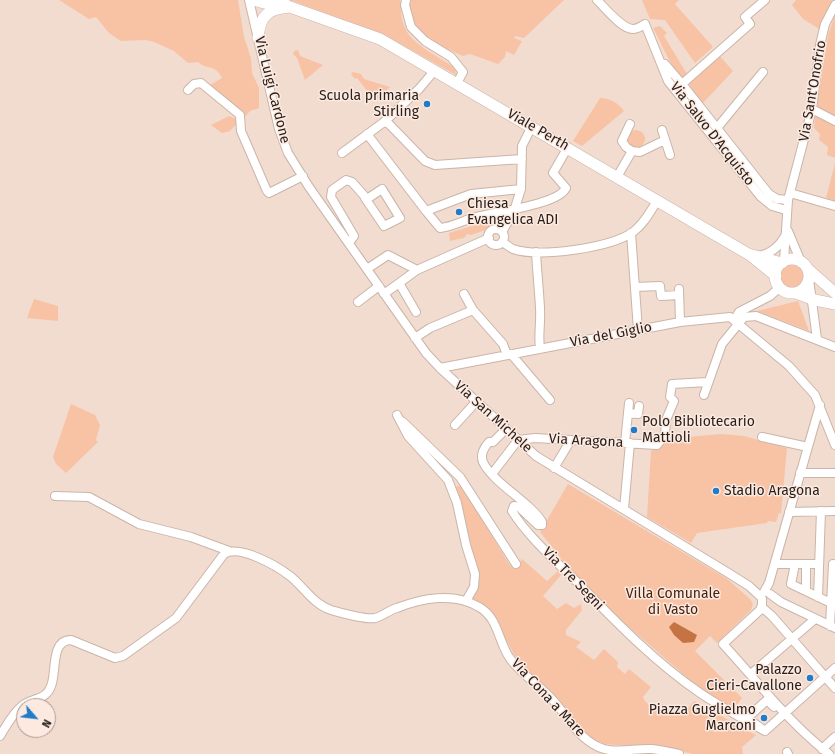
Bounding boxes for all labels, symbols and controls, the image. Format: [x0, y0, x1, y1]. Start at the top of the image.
street label: Via Luigi Cardone [251, 35, 293, 145]
street label: Via Sant'Onofrio [796, 39, 830, 143]
street label: Via Salvo D'Acquisto [666, 79, 758, 189]
place label: Scuola primaria Stirling [319, 88, 419, 120]
marker: Scuola primaria Stirling [422, 99, 432, 109]
street label: Viale Perth [504, 106, 572, 154]
place label: Chiesa Evangelica ADI [467, 196, 558, 228]
marker: Chiesa Evangelica ADI [454, 207, 464, 217]
street label: Via del Giglio [569, 319, 653, 351]
street label: Via San Michele [451, 378, 535, 456]
place label: Polo Bibliotecario Mattioli [642, 414, 755, 446]
marker: Polo Bibliotecario Mattioli [629, 425, 639, 435]
street label: Via Aragona [548, 431, 624, 451]
place label: Stadio Aragona [724, 483, 820, 499]
marker: Stadio Aragona [711, 486, 721, 496]
street label: Via Tre Segni [539, 544, 607, 614]
park label: Villa Comunale di Vasto [626, 586, 720, 618]
street label: Via Cona a Mare [507, 655, 589, 741]
place label: Palazzo Cieri-Cavallone [706, 662, 802, 694]
marker: Palazzo Cieri-Cavallone [805, 673, 815, 683]
north arrow [16, 698, 56, 738]
place label: Piazza Guglielmo Marconi [649, 702, 756, 734]
marker: Piazza Guglielmo Marconi [759, 713, 769, 723]
text: N [39, 717, 54, 730]

